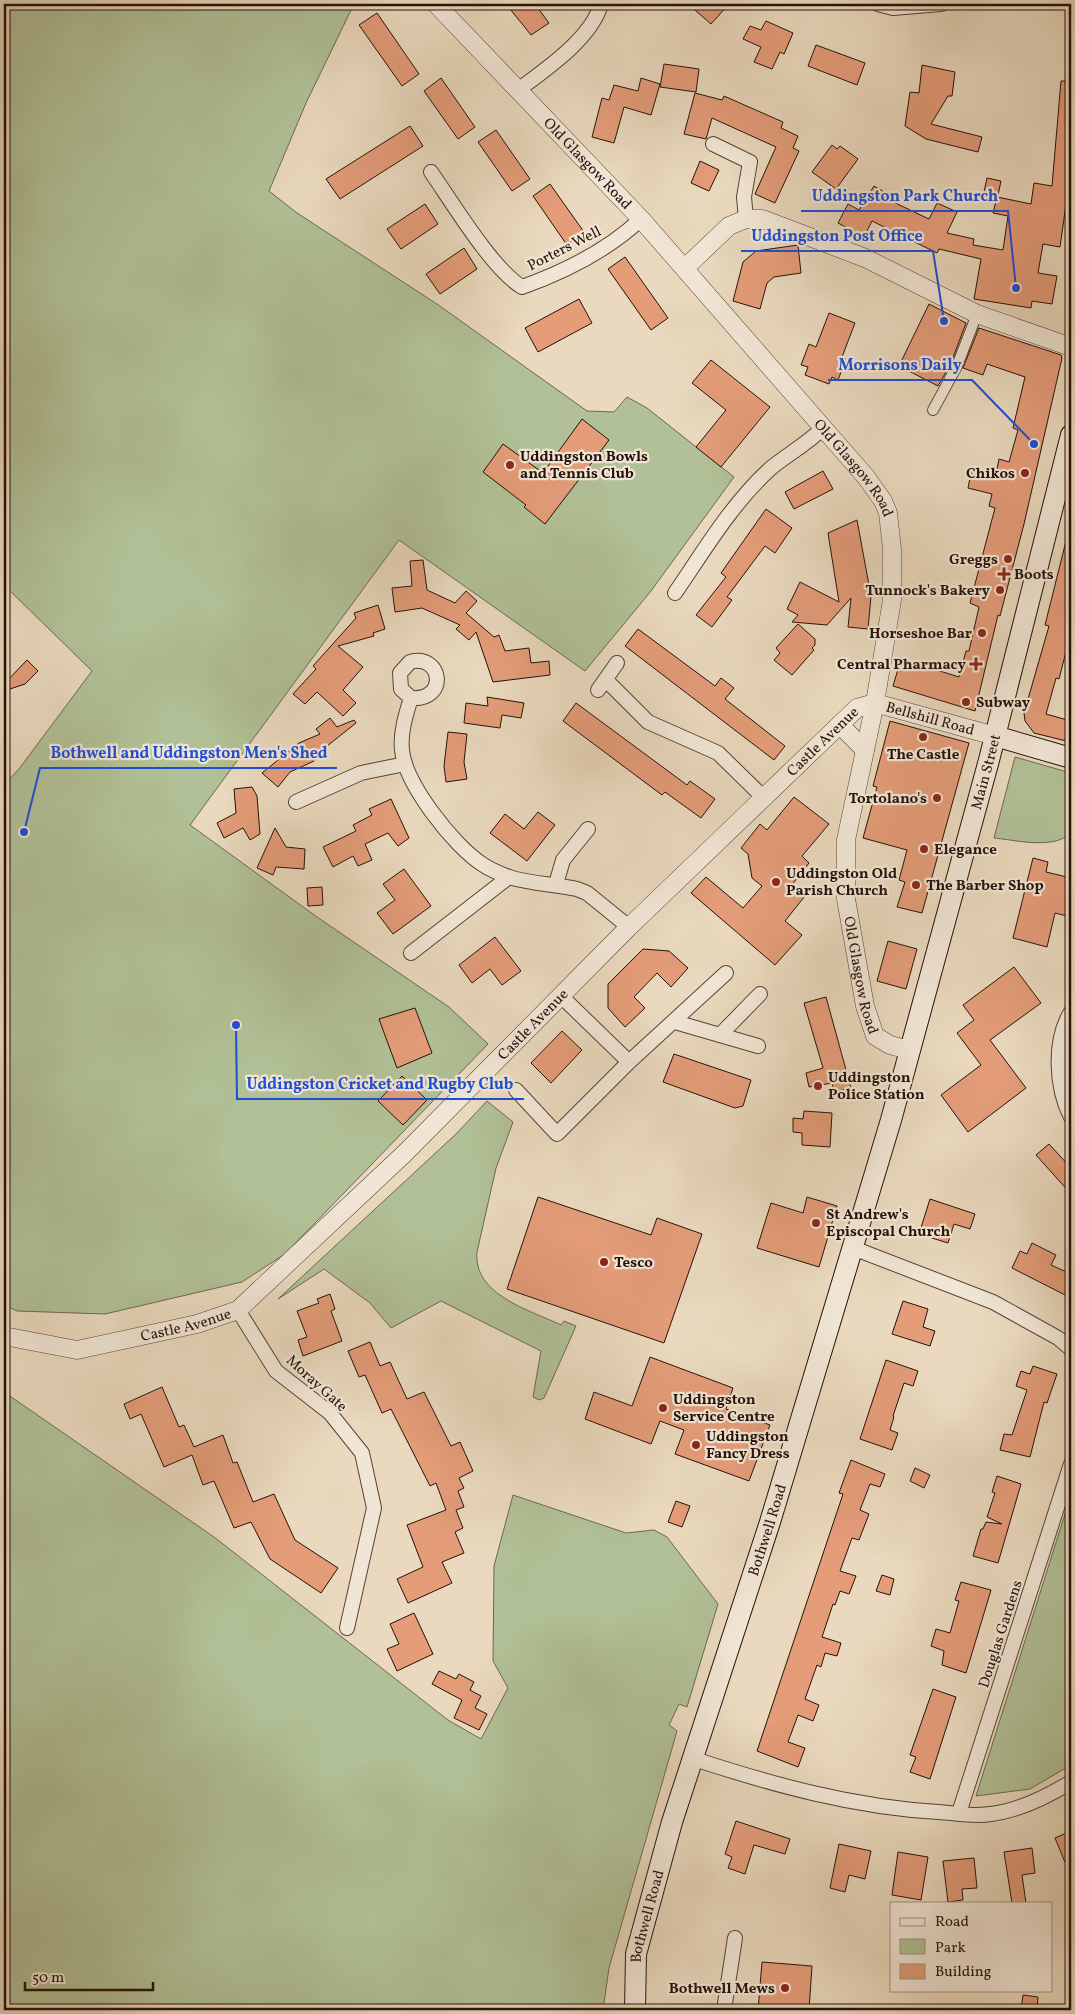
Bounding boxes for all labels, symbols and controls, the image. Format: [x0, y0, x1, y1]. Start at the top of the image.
street label: Old Glasgow Road [538, 114, 636, 215]
callout: Uddingston Park Church [801, 180, 1008, 211]
text: Uddingston Park Church [812, 186, 998, 208]
callout: Uddingston Post Office [741, 220, 933, 251]
street label: Porters Well [524, 222, 605, 277]
text: Uddingston Post Office [751, 226, 923, 248]
callout: Morrisons Daily [828, 349, 972, 380]
text: Morrisons Daily [838, 355, 962, 377]
street label: Old Glasgow Road [808, 415, 898, 521]
place label: Uddingston Bowls and Tennis Club [520, 447, 648, 485]
marker: Uddingston Bowls and Tennis Club [504, 459, 516, 471]
place label: Chikos [966, 464, 1015, 485]
marker: Chikos [1019, 467, 1031, 479]
place label: Greggs [949, 550, 998, 571]
marker: Greggs [1002, 553, 1014, 565]
place label: Boots [1014, 565, 1054, 586]
marker: Boots [998, 568, 1010, 580]
place label: Tunnock's Bakery [865, 581, 991, 602]
marker: Tunnock's Bakery [994, 584, 1006, 596]
place label: Horseshoe Bar [869, 624, 972, 645]
marker: Horseshoe Bar [976, 627, 988, 639]
place label: Central Pharmacy [837, 655, 967, 676]
marker: Central Pharmacy [970, 658, 982, 670]
place label: Subway [976, 693, 1031, 714]
marker: Subway [960, 696, 972, 708]
street label: Bellshill Road [883, 697, 977, 742]
street label: Castle Avenue [783, 703, 864, 782]
marker: The Castle [917, 731, 929, 743]
street label: Main Street [967, 732, 1007, 812]
callout: Bothwell and Uddingston Men's Shed [40, 737, 337, 768]
text: Bothwell and Uddingston Men's Shed [50, 743, 328, 765]
place label: The Castle [887, 745, 960, 766]
place label: Tortolano's [848, 789, 927, 810]
marker: Tortolano's [931, 792, 943, 804]
place label: Elegance [934, 840, 997, 861]
marker: Elegance [918, 843, 930, 855]
place label: Uddingston Old Parish Church [786, 864, 897, 902]
marker: Uddingston Old Parish Church [770, 876, 782, 888]
place label: The Barber Shop [926, 876, 1044, 897]
marker: The Barber Shop [910, 879, 922, 891]
street label: Old Glasgow Road [837, 915, 883, 1037]
street label: Castle Avenue [494, 985, 574, 1066]
callout: Uddingston Cricket and Rugby Club [237, 1068, 524, 1099]
place label: Uddingston Police Station [828, 1068, 925, 1106]
text: Uddingston Cricket and Rugby Club [247, 1074, 514, 1096]
marker: Uddingston Police Station [812, 1080, 824, 1092]
place label: St Andrew's Episcopal Church [826, 1205, 950, 1243]
marker: St Andrew's Episcopal Church [810, 1217, 822, 1229]
place label: Tesco [614, 1253, 653, 1274]
marker: Tesco [598, 1256, 610, 1268]
street label: Castle Avenue [139, 1304, 234, 1348]
street label: Moray Gate [281, 1351, 351, 1417]
place label: Uddingston Service Centre [673, 1390, 775, 1428]
marker: Uddingston Service Centre [657, 1402, 669, 1414]
place label: Uddingston Fancy Dress [706, 1427, 790, 1465]
marker: Uddingston Fancy Dress [690, 1439, 702, 1451]
street label: Bothwell Road [744, 1482, 793, 1579]
street label: Douglas Gardens [974, 1578, 1029, 1691]
street label: Bothwell Road [627, 1868, 670, 1963]
legend [890, 1902, 1052, 1992]
text: Road [935, 1912, 969, 1933]
text: Park [935, 1938, 966, 1959]
scale bar [25, 1959, 152, 1991]
text: Building [935, 1962, 992, 1983]
text: 50 m [32, 1968, 64, 1989]
place label: Bothwell Mews [669, 1979, 775, 2000]
marker: Bothwell Mews [779, 1982, 791, 1994]

